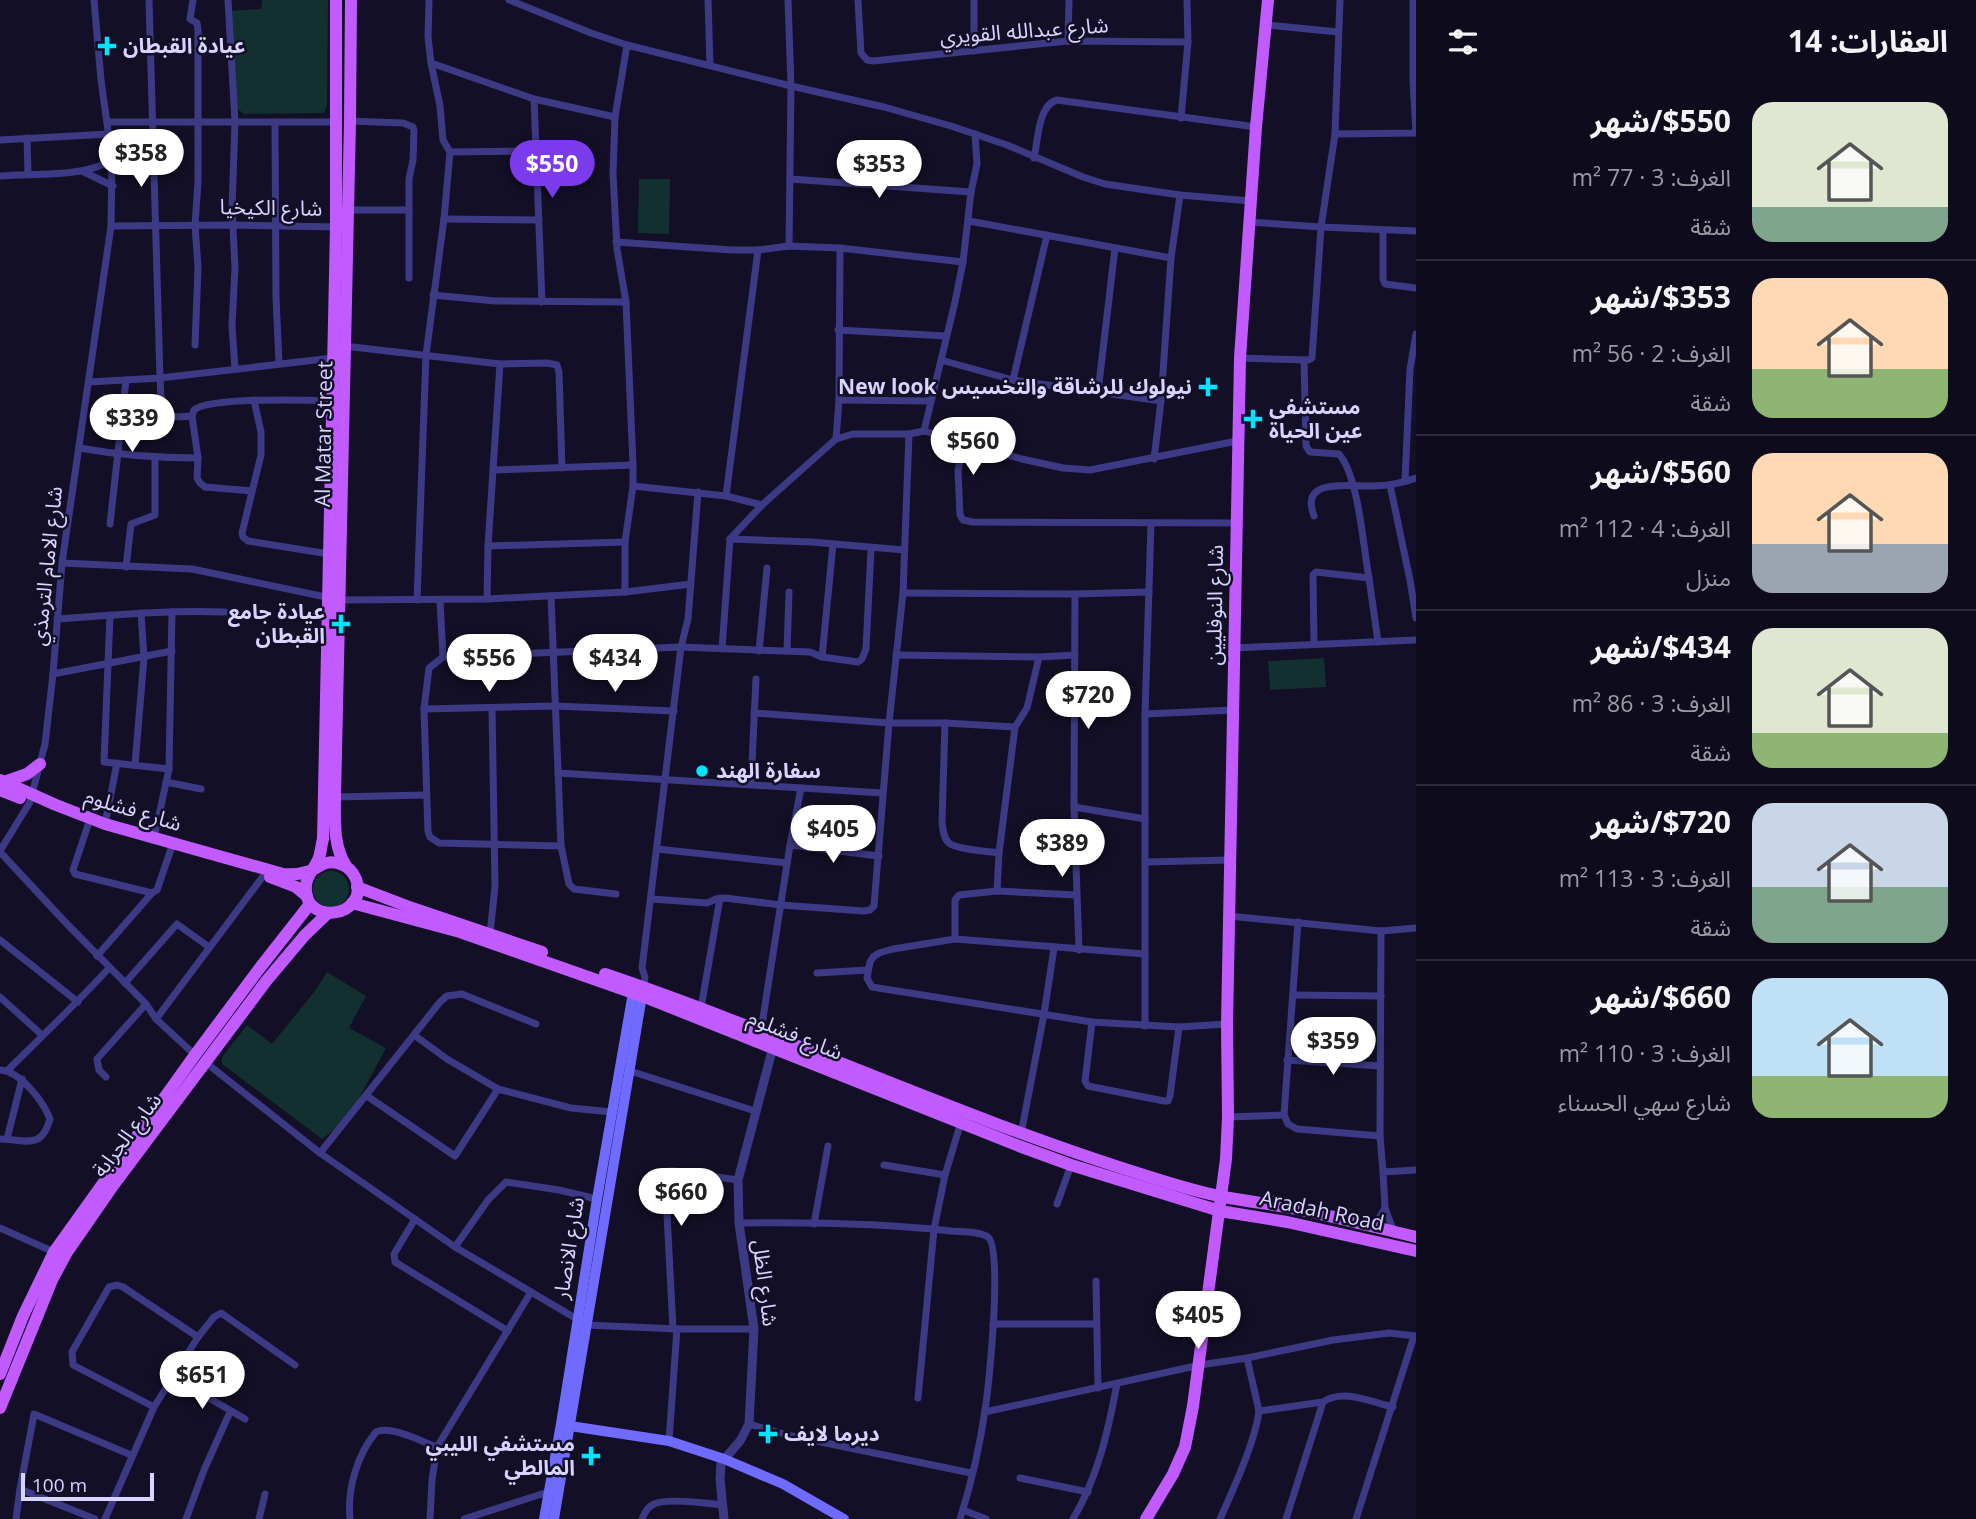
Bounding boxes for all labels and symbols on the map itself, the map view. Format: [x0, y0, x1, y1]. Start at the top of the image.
street label: شارع عبدالله القويري [939, 10, 1109, 53]
place label: عيادة القبطان [123, 31, 246, 59]
marker: عيادة القبطان [97, 36, 117, 56]
pin: $358 [100, 130, 182, 189]
pin: $550 [511, 140, 593, 200]
pin: $353 [838, 140, 920, 200]
street label: شارع الكيخيا [219, 192, 323, 224]
street label: Al Matar Street [308, 361, 338, 507]
place label: New look نيولوك للرشاقة والتخسيس [838, 372, 1192, 400]
marker: New look نيولوك للرشاقة والتخسيس [1198, 377, 1218, 397]
place label: مستشفى عين الحياة [1269, 392, 1363, 444]
pin: $339 [91, 394, 173, 454]
marker: مستشفى عين الحياة [1243, 409, 1263, 429]
pin: $560 [932, 418, 1014, 477]
street label: شارع الامام الترمذي [24, 485, 71, 647]
street label: شارع النوفليين [1199, 544, 1231, 666]
place label: عيادة جامع القبطان [228, 597, 325, 649]
marker: عيادة جامع القبطان [331, 614, 351, 634]
pin: $556 [448, 634, 530, 694]
pin: $434 [574, 634, 656, 694]
pin: $720 [1047, 672, 1129, 731]
place label: سفارة الهند [716, 756, 821, 784]
marker: سفارة الهند [694, 763, 710, 779]
street label: شارع فشلوم [81, 781, 185, 840]
pin: $405 [792, 806, 874, 865]
pin: $389 [1021, 820, 1103, 879]
street label: شارع فشلوم [743, 1002, 847, 1069]
pin: $359 [1292, 1018, 1374, 1077]
street label: شارع الجرابة [85, 1086, 169, 1184]
pin: $660 [640, 1168, 722, 1228]
street label: Aradah Road [1257, 1183, 1387, 1237]
street label: شارع الانصار [546, 1195, 592, 1302]
street label: شارع الظل [745, 1238, 785, 1328]
pin: $405 [1157, 1292, 1239, 1351]
pin: $651 [161, 1352, 243, 1411]
place label: ديرما لايف [784, 1419, 880, 1447]
marker: ديرما لايف [758, 1424, 778, 1444]
place label: مستشفي الليبي المالطي [425, 1429, 575, 1485]
marker: مستشفي الليبي المالطي [581, 1446, 601, 1466]
scale bar [21, 1470, 154, 1502]

